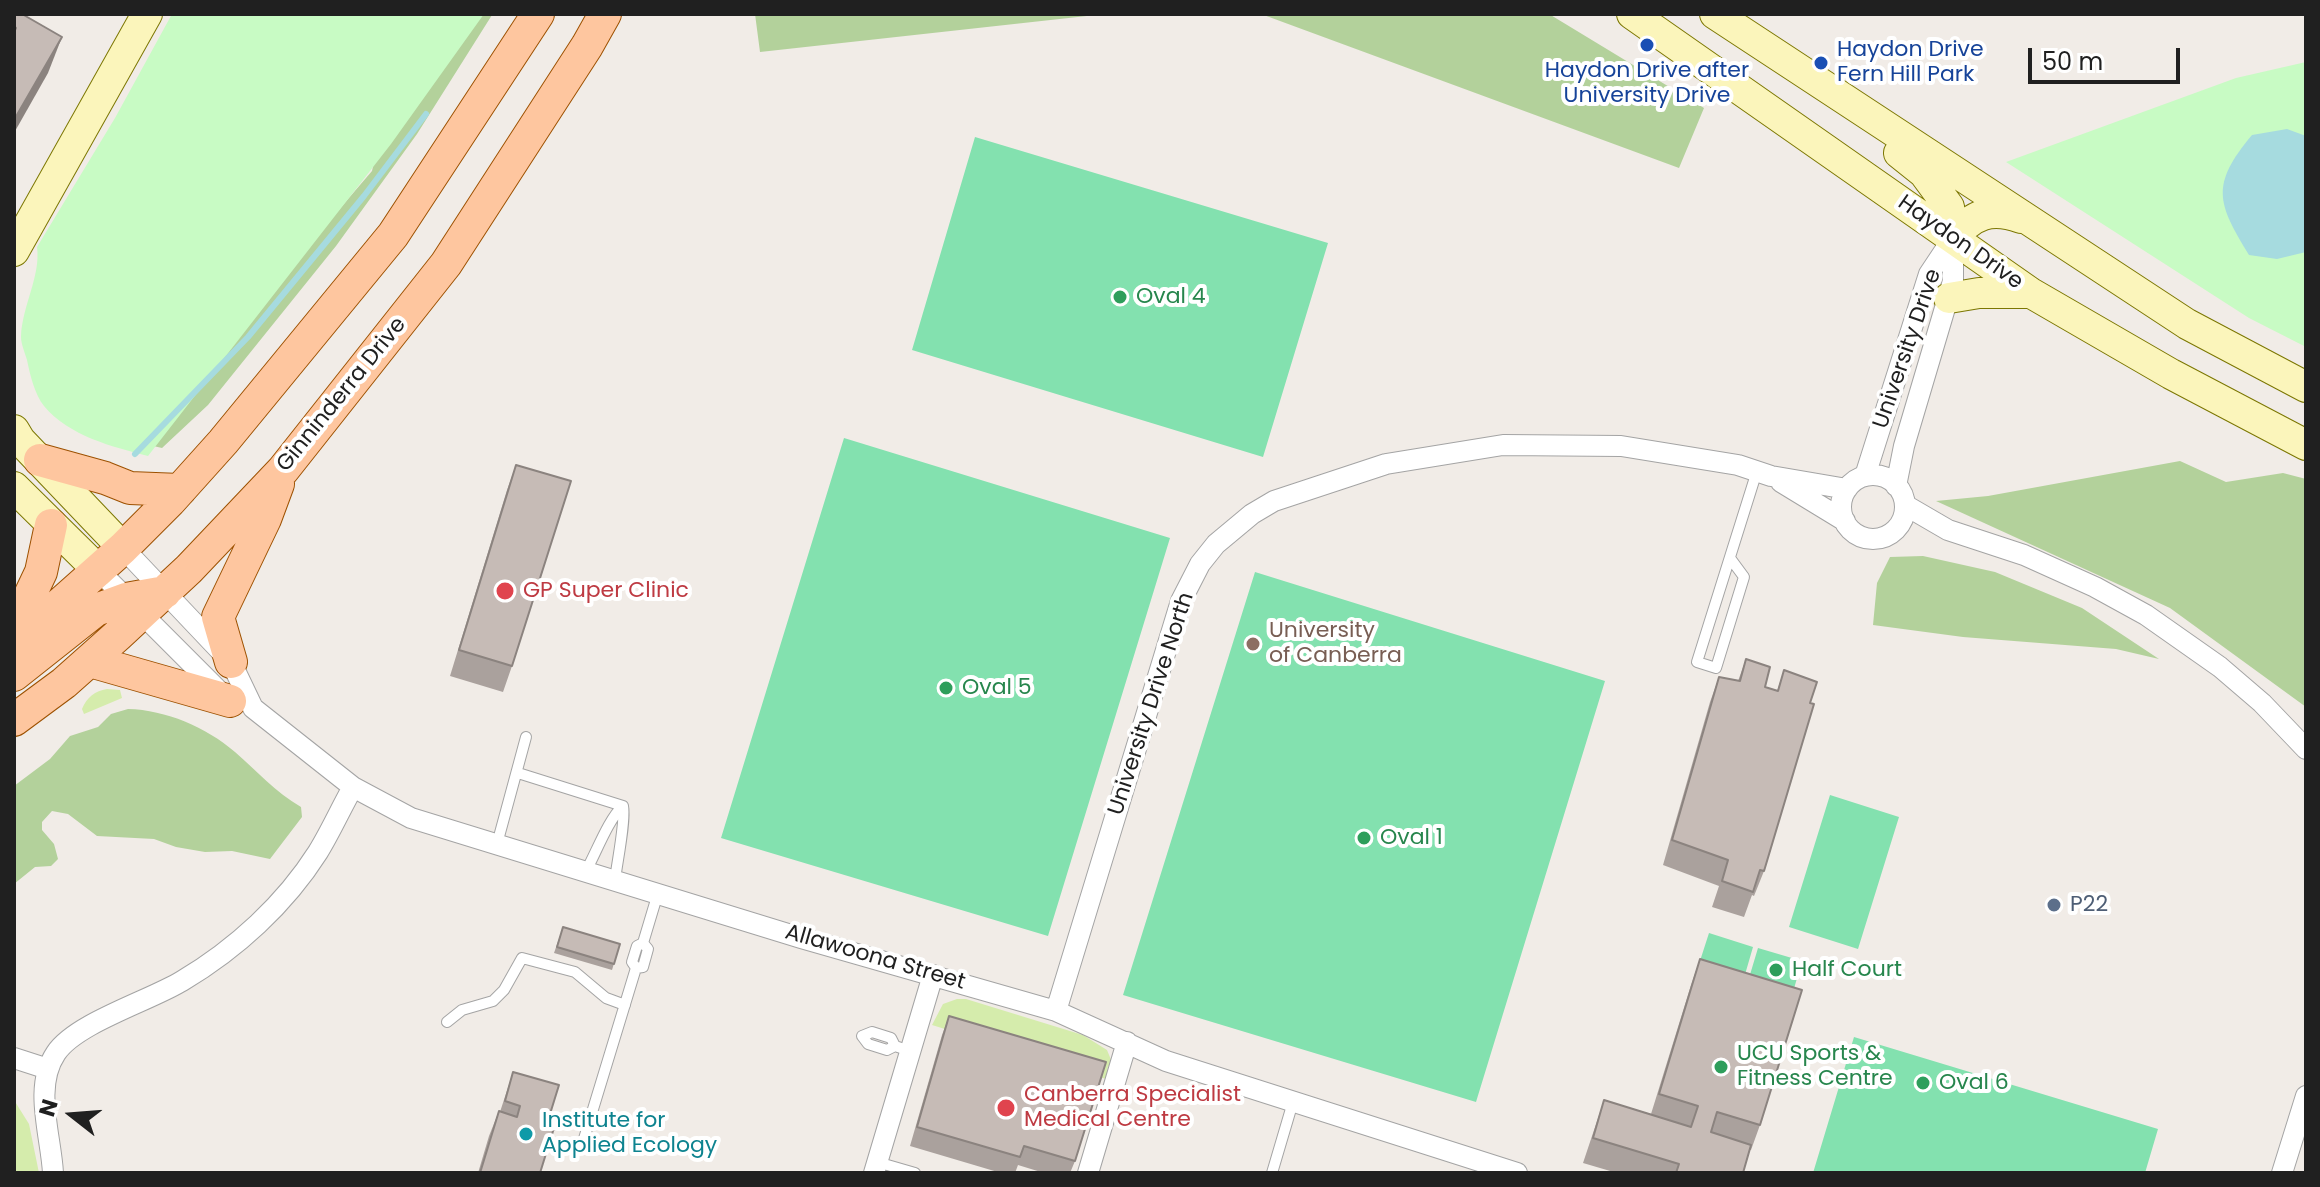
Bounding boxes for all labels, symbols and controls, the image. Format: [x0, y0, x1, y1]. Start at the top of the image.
scale bar [2032, 32, 2184, 82]
marker: Haydon Drive after University Drive [1638, 36, 1656, 54]
place label: Haydon Drive Fern Hill Park [1837, 37, 1984, 88]
text: 50 m [2042, 45, 2103, 78]
marker: Haydon Drive Fern Hill Park [1812, 54, 1830, 72]
place label: Haydon Drive after University Drive [1545, 58, 1749, 110]
street label: Haydon Drive [1892, 190, 2028, 296]
street label: University Drive [1868, 266, 1948, 432]
place label: Oval 4 [1136, 284, 1206, 310]
marker: Oval 4 [1111, 288, 1129, 306]
street label: Ginninderra Drive [272, 312, 412, 478]
place label: GP Super Clinic [523, 578, 689, 604]
marker: GP Super Clinic [494, 580, 516, 602]
street label: University Drive North [1104, 589, 1200, 819]
place label: University of Canberra [1269, 618, 1402, 670]
marker: University of Canberra [1244, 635, 1262, 653]
place label: Oval 5 [962, 675, 1032, 701]
marker: Oval 5 [937, 679, 955, 697]
place label: Oval 1 [1380, 825, 1443, 851]
marker: Oval 1 [1355, 829, 1373, 847]
place label: P22 [2070, 892, 2108, 918]
marker: P22 [2045, 896, 2063, 914]
street label: Allawoona Street [782, 920, 968, 996]
place label: Half Court [1792, 957, 1902, 983]
marker: Half Court [1767, 961, 1785, 979]
place label: UCU Sports & Fitness Centre [1737, 1041, 1893, 1092]
marker: UCU Sports & Fitness Centre [1712, 1058, 1730, 1076]
place label: Oval 6 [1939, 1070, 2009, 1096]
marker: Oval 6 [1914, 1074, 1932, 1092]
north arrow [32, 1075, 112, 1155]
place label: Canberra Specialist Medical Centre [1024, 1082, 1241, 1134]
text: N [31, 1095, 66, 1120]
marker: Canberra Specialist Medical Centre [995, 1097, 1017, 1119]
place label: Institute for Applied Ecology [542, 1108, 717, 1160]
marker: Institute for Applied Ecology [517, 1125, 535, 1143]

